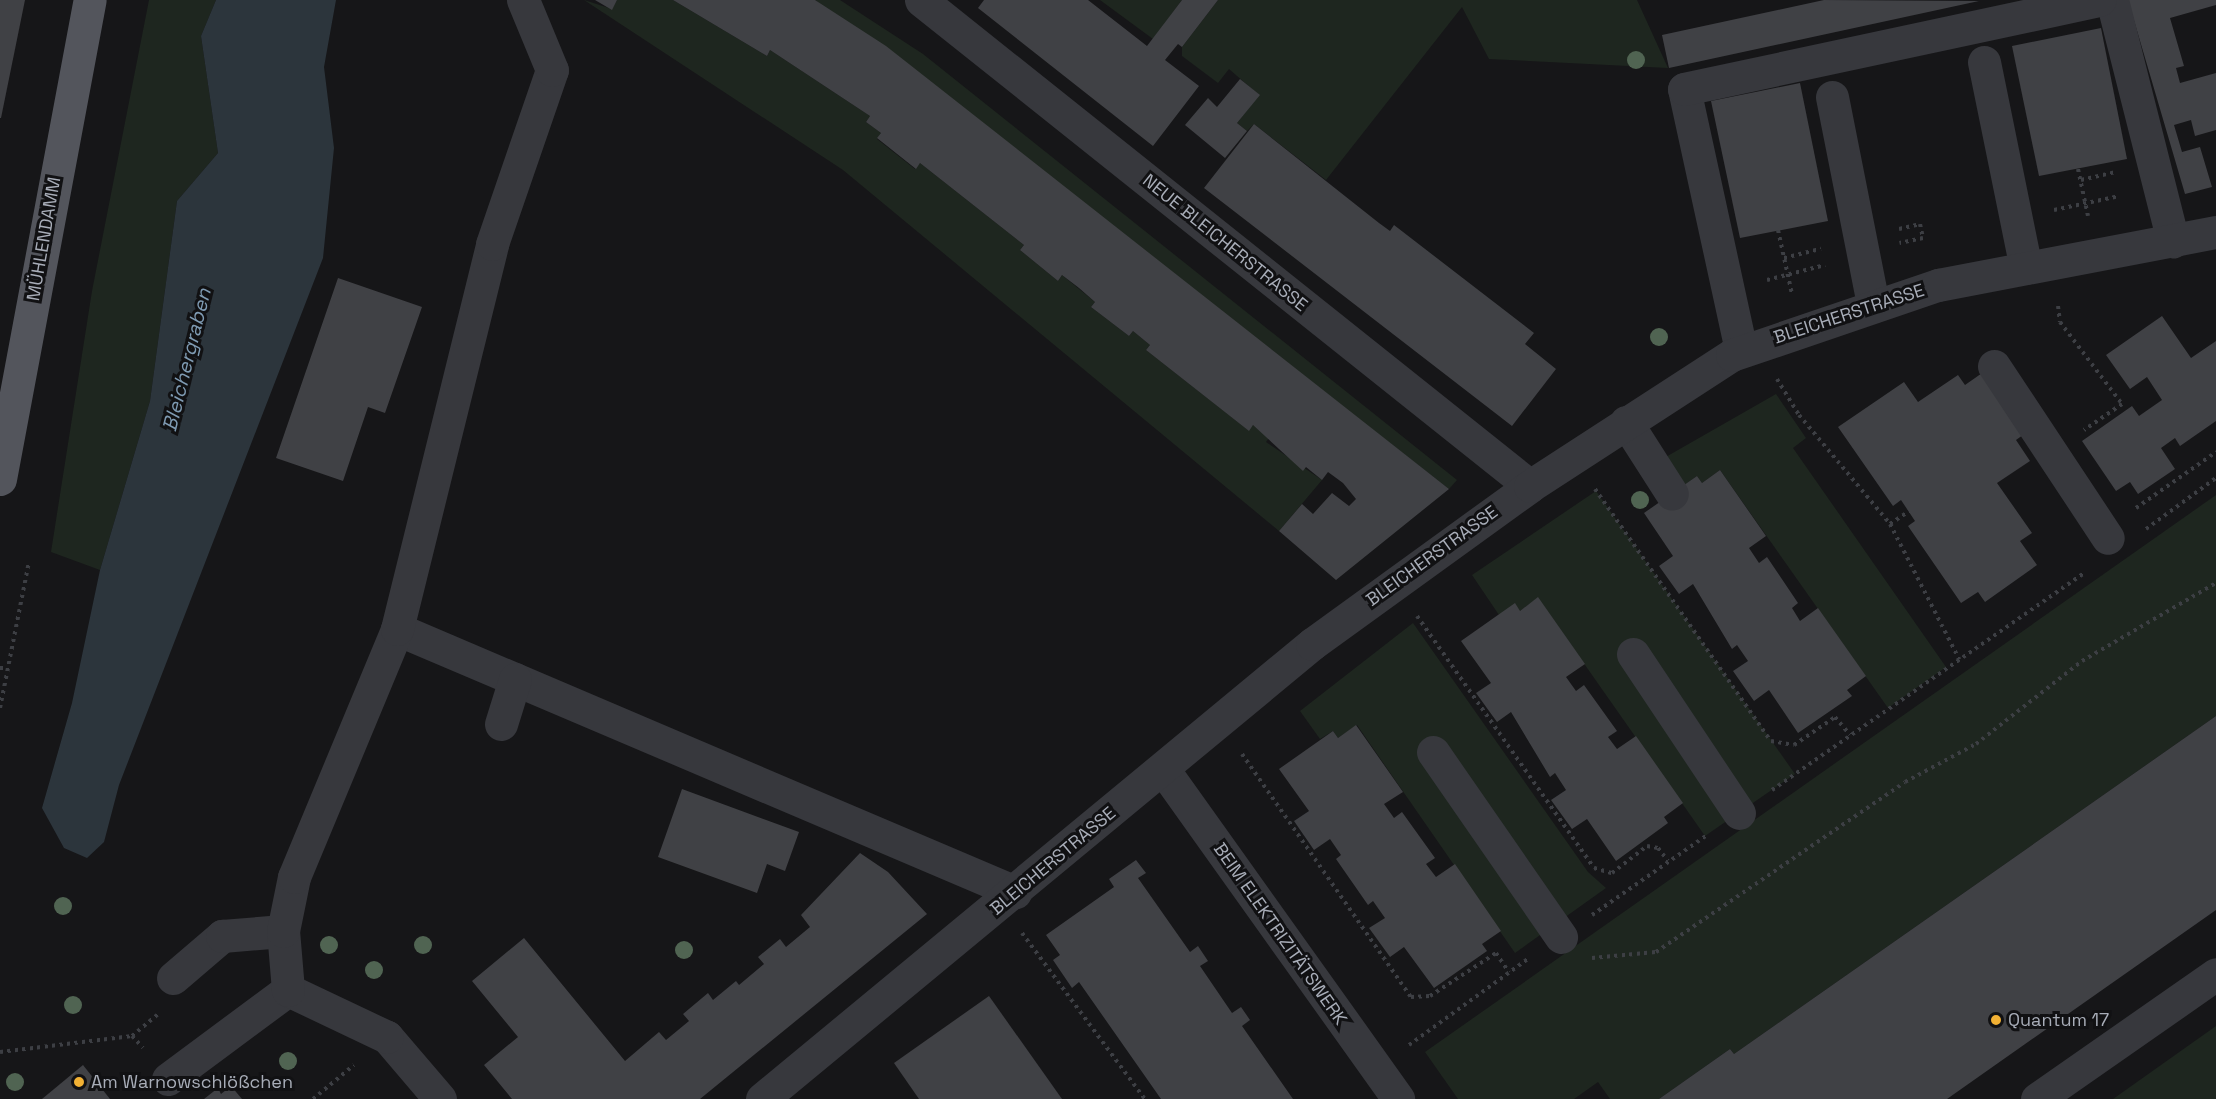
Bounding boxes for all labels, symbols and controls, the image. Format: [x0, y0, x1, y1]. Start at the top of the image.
street label: NEUE BLEICHERSTRASSE [1138, 170, 1312, 316]
street label: MÜHLENDAMM [22, 175, 66, 303]
street label: BLEICHERSTRASSE [1771, 279, 1927, 349]
water label: Bleichergraben [158, 286, 216, 434]
street label: BLEICHERSTRASSE [1362, 501, 1502, 611]
street label: BLEICHERSTRASSE [986, 802, 1120, 920]
street label: BEIM ELEKTRIZITÄTSWERK [1209, 839, 1351, 1029]
place label: Quantum 17 [2008, 1009, 2109, 1031]
marker: Quantum 17 [1989, 1013, 2003, 1027]
place label: Am Warnowschlößchen [91, 1071, 293, 1093]
marker: Am Warnowschlößchen [72, 1075, 86, 1089]

